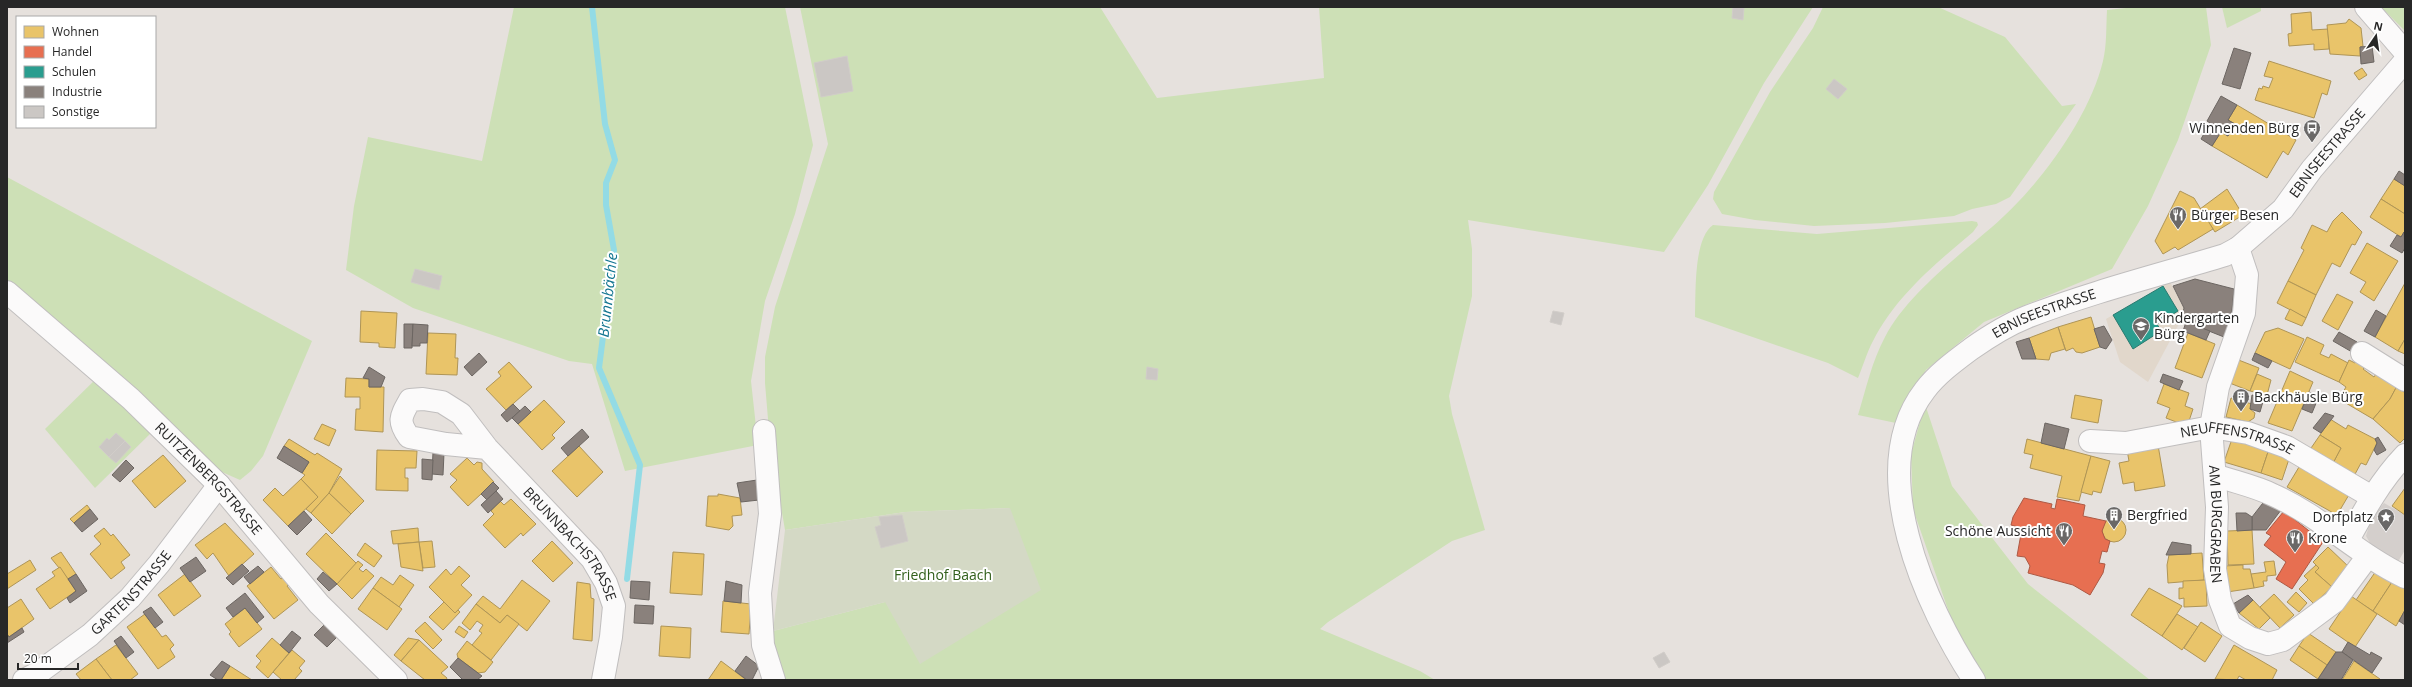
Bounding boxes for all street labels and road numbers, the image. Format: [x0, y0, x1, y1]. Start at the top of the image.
street label: EBNISEESTRASSE [2284, 104, 2369, 201]
street label: EBNISEESTRASSE [1988, 284, 2098, 342]
street label: NEUFFENSTRASSE [2178, 417, 2298, 458]
street label: RUITZENBERGSTRASSE [151, 418, 267, 539]
street label: AM BURGGRABEN [2205, 464, 2227, 584]
street label: BRUNNBACHSTRASSE [519, 482, 621, 603]
street label: GARTENSTRASSE [86, 546, 175, 639]

